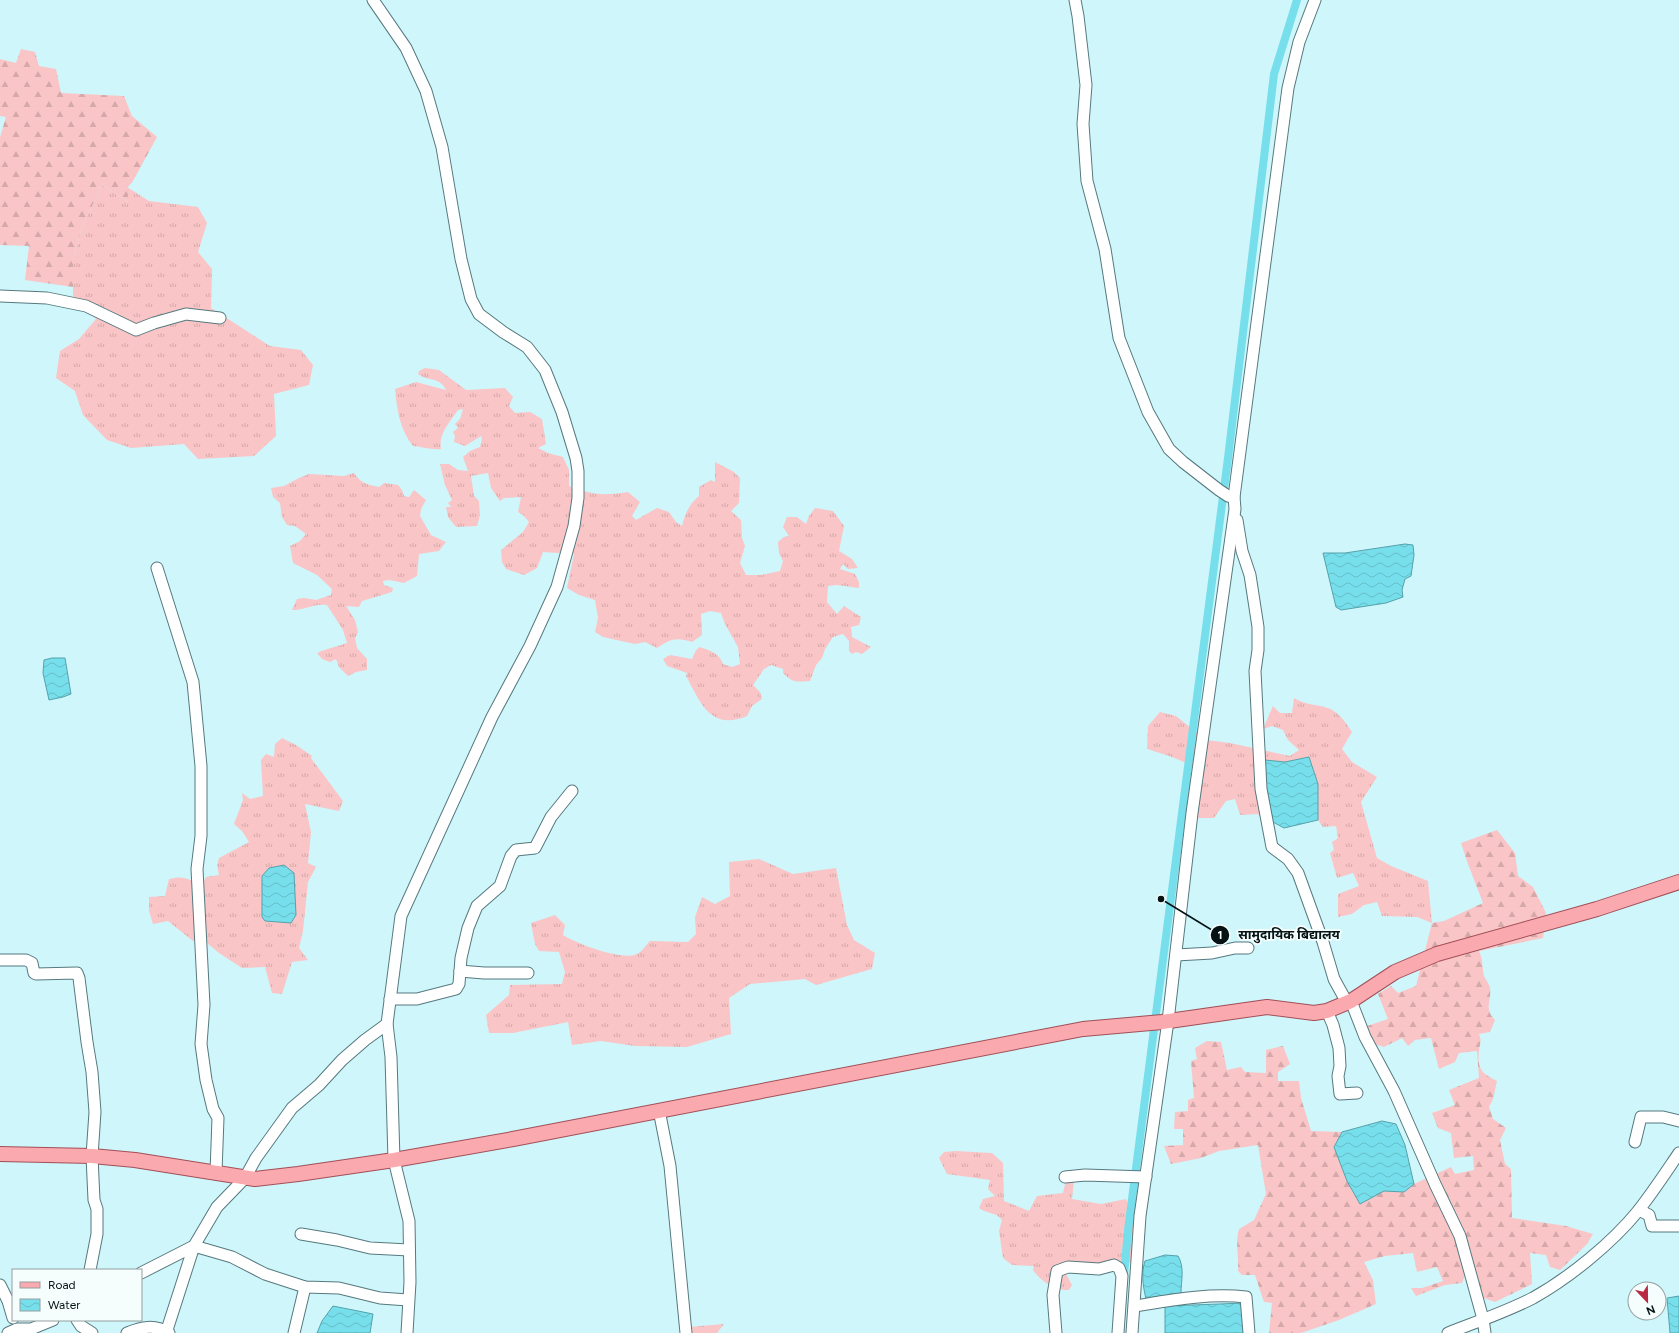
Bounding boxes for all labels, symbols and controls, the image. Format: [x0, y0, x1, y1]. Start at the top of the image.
callout: सामुदायिक बिद्यालय [1210, 922, 1348, 947]
text: सामुदायिक बिद्यालय [1238, 927, 1341, 944]
text: 1 [1217, 928, 1223, 942]
legend [12, 1269, 142, 1321]
text: Road [48, 1278, 76, 1292]
north arrow [1627, 1281, 1667, 1321]
text: Water [48, 1298, 80, 1312]
text: N [1644, 1302, 1657, 1317]

